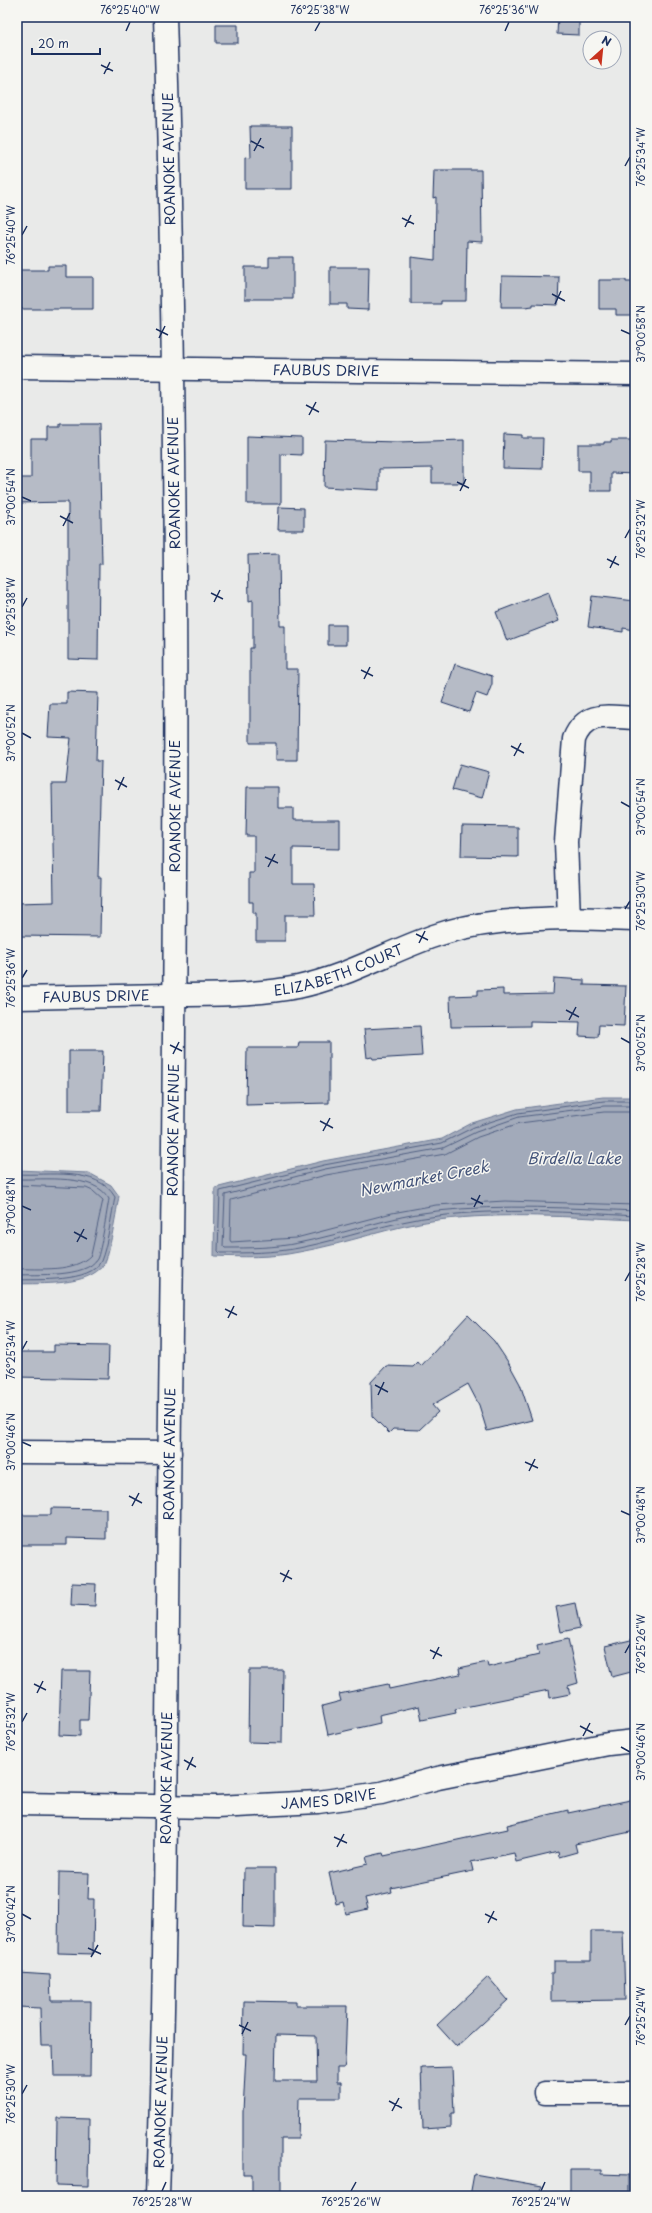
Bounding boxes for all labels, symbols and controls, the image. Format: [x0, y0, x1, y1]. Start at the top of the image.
text: 76°25'40"W [100, 2, 160, 17]
text: 76°25'38"W [291, 2, 350, 17]
text: 76°25'36"W [479, 2, 539, 17]
scale bar [32, 30, 100, 56]
north arrow [582, 30, 622, 70]
text: N [599, 31, 615, 50]
text: 20 m [38, 34, 69, 52]
street label: ROANOKE AVENUE [157, 92, 180, 226]
text: 76°25'34"W [633, 127, 648, 187]
text: 76°25'40"W [3, 205, 18, 265]
text: 37°00'58"N [633, 305, 648, 363]
street label: FAUBUS DRIVE [273, 359, 380, 381]
street label: ROANOKE AVENUE [162, 416, 185, 550]
text: 37°00'54"N [3, 468, 18, 526]
text: 76°25'32"W [633, 499, 648, 559]
text: 76°25'38"W [3, 577, 18, 636]
text: 37°00'52"N [3, 704, 18, 762]
street label: ROANOKE AVENUE [164, 740, 185, 873]
text: 37°00'54"N [633, 778, 648, 836]
text: 76°25'30"W [633, 870, 648, 931]
street label: ELIZABETH COURT [272, 938, 407, 1001]
text: 76°25'36"W [3, 948, 18, 1008]
street label: FAUBUS DRIVE [42, 984, 150, 1007]
text: 37°00'52"N [633, 1014, 648, 1072]
street label: ROANOKE AVENUE [162, 1063, 184, 1197]
water label: Birdella Lake [527, 1146, 622, 1169]
water label: Newmarket Creek [357, 1154, 491, 1201]
text: 37°00'48"N [3, 1177, 18, 1235]
text: 76°25'28"W [633, 1242, 648, 1302]
text: 76°25'34"W [3, 1320, 18, 1380]
street label: ROANOKE AVENUE [158, 1387, 180, 1520]
text: 37°00'46"N [3, 1413, 18, 1471]
text: 37°00'48"N [633, 1486, 648, 1544]
text: 76°25'26"W [633, 1614, 648, 1674]
text: 76°25'32"W [3, 1692, 18, 1752]
street label: ROANOKE AVENUE [155, 1711, 177, 1845]
text: 37°00'46"N [633, 1723, 648, 1781]
street label: JAMES DRIVE [280, 1783, 378, 1814]
text: 37°00'42"N [3, 1885, 18, 1943]
text: 76°25'24"W [633, 1986, 648, 2046]
street label: ROANOKE AVENUE [148, 2035, 172, 2169]
text: 76°25'30"W [3, 2063, 18, 2124]
text: 76°25'28"W [132, 2194, 192, 2209]
text: 76°25'26"W [321, 2194, 381, 2209]
text: 76°25'24"W [511, 2194, 571, 2209]

